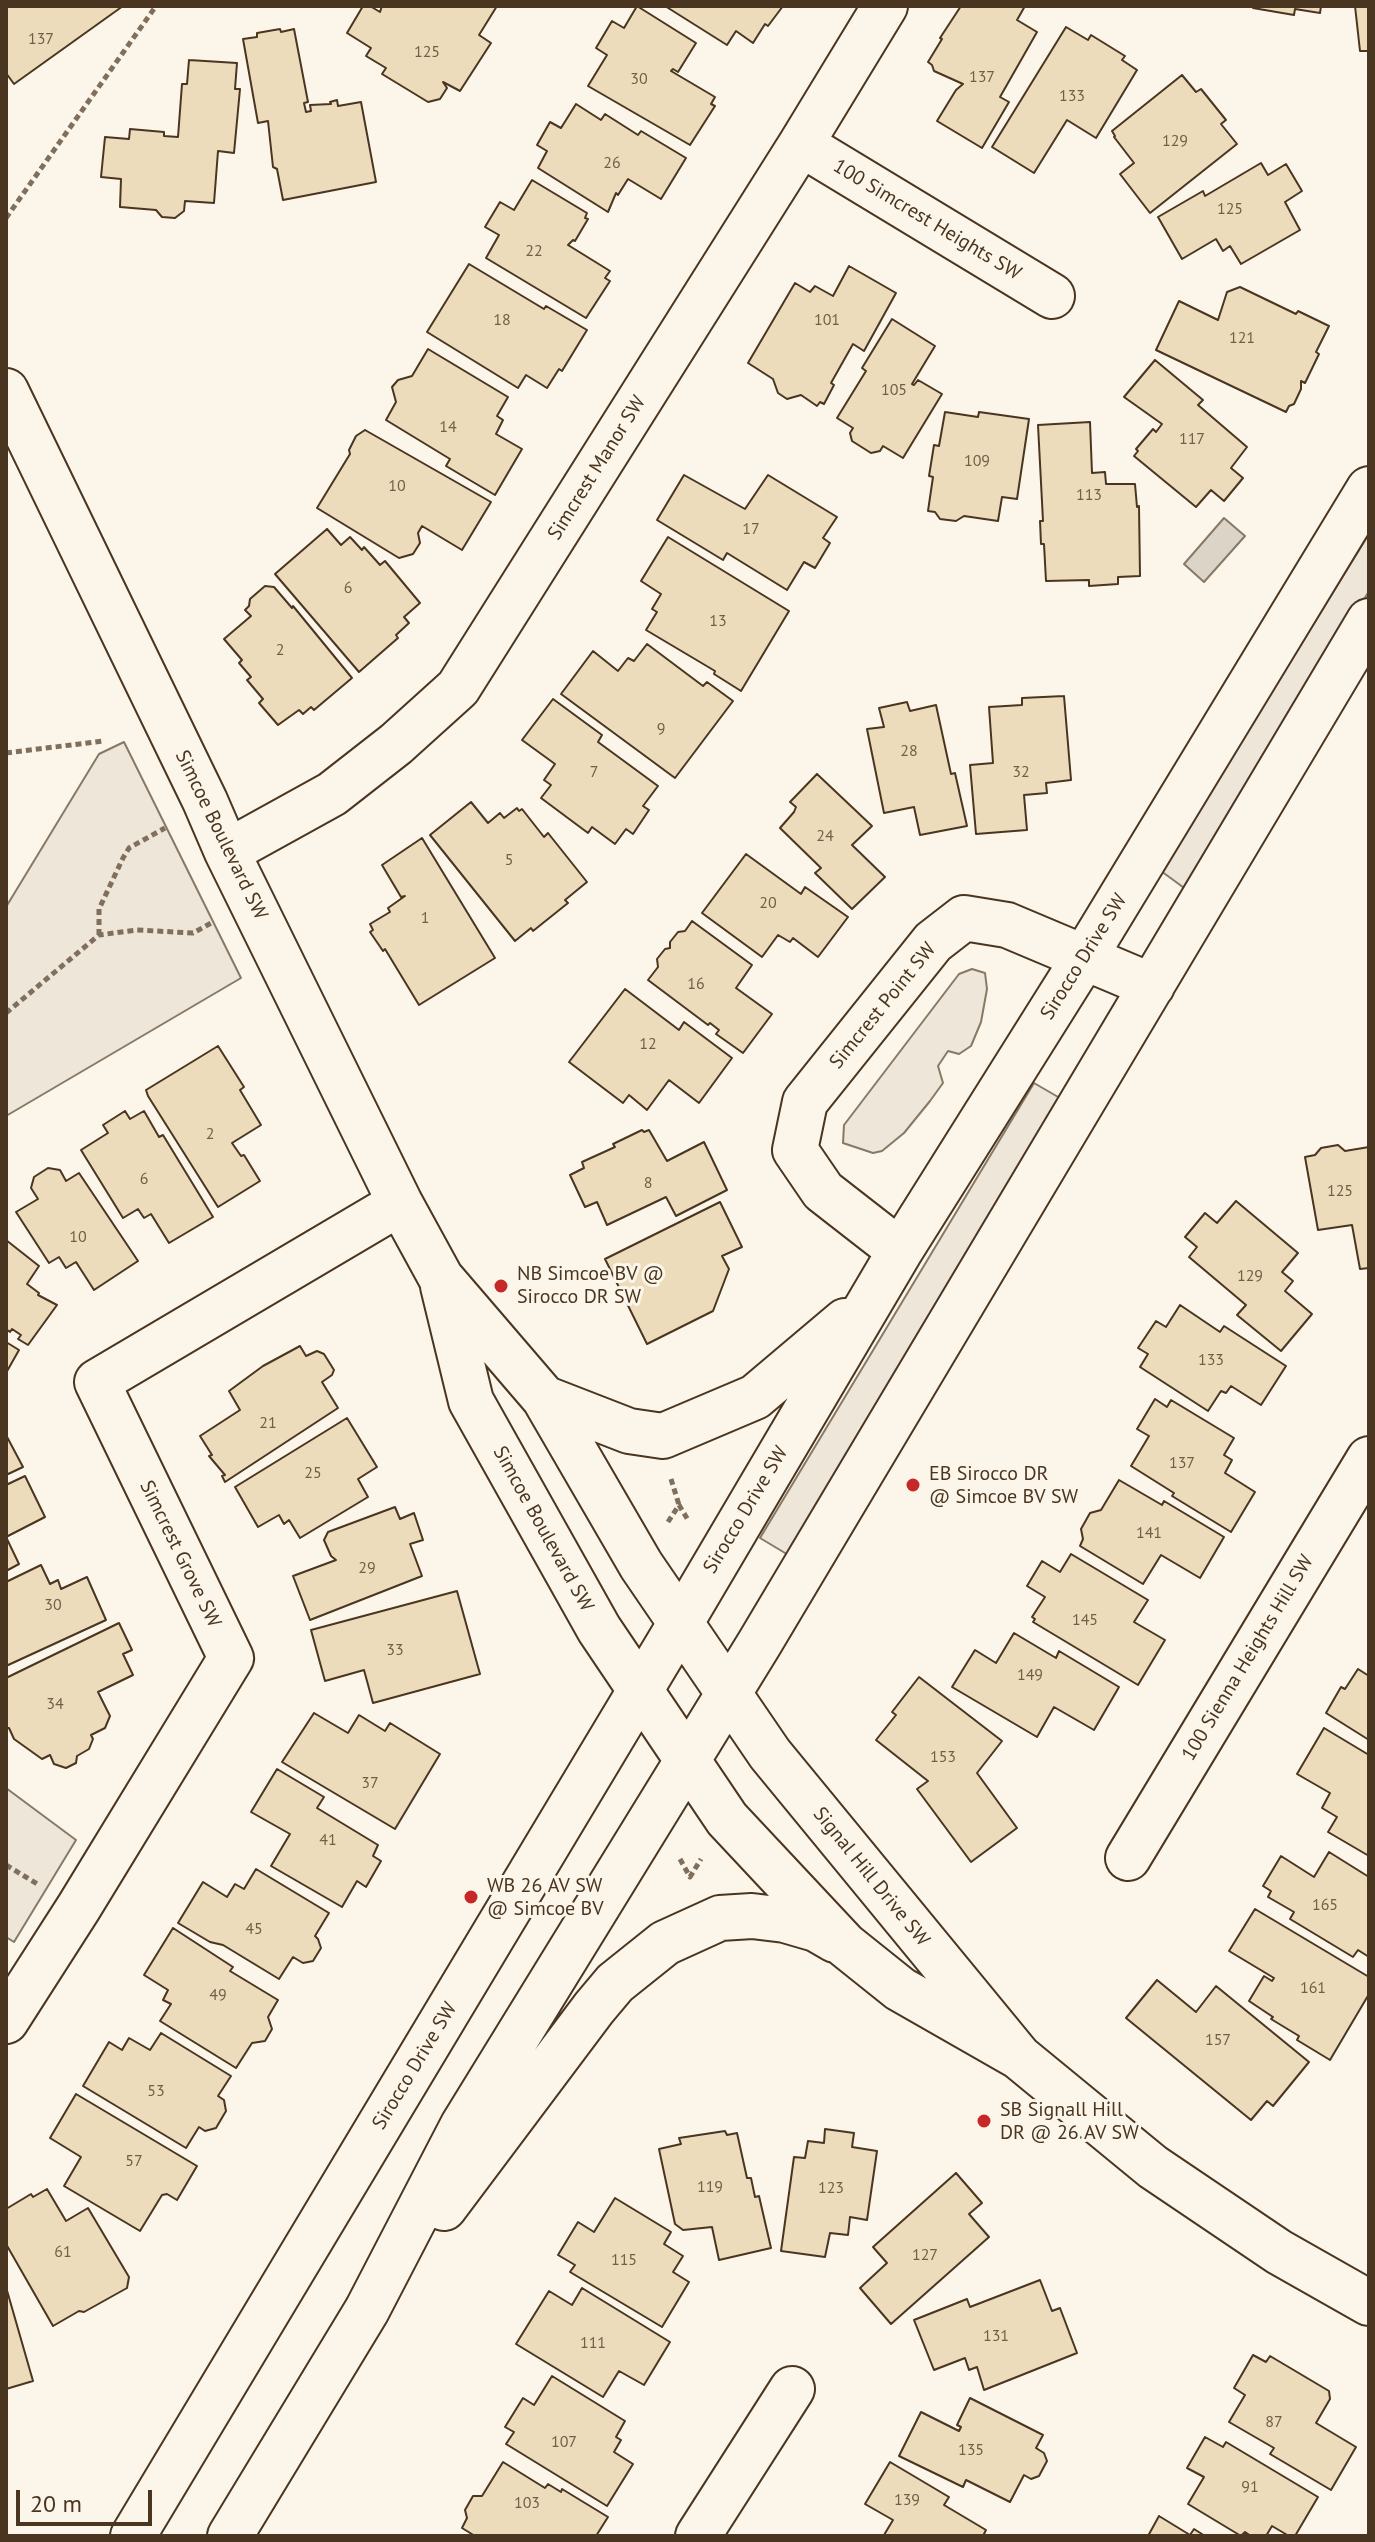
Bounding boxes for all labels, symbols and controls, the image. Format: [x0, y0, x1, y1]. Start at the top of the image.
house number: 137 [28, 29, 54, 49]
house number: 125 [414, 42, 440, 62]
house number: 137 [969, 67, 995, 87]
house number: 30 [630, 69, 648, 89]
house number: 133 [1059, 86, 1085, 106]
house number: 129 [1162, 131, 1188, 151]
house number: 26 [603, 153, 621, 173]
street label: 100 Simcrest Heights SW [829, 154, 1025, 286]
house number: 125 [1217, 199, 1243, 219]
house number: 22 [525, 241, 543, 261]
house number: 18 [493, 310, 511, 330]
house number: 101 [814, 310, 840, 330]
house number: 121 [1229, 328, 1255, 348]
house number: 105 [881, 380, 907, 400]
street label: Simcrest Manor SW [543, 391, 651, 545]
house number: 14 [439, 417, 457, 437]
house number: 117 [1179, 429, 1205, 449]
house number: 109 [964, 451, 990, 471]
house number: 10 [388, 476, 406, 496]
house number: 113 [1076, 485, 1102, 505]
house number: 17 [742, 519, 760, 539]
house number: 6 [344, 578, 352, 598]
house number: 13 [709, 611, 727, 631]
house number: 2 [276, 640, 284, 660]
house number: 9 [657, 719, 665, 739]
house number: 28 [900, 741, 918, 761]
street label: Simcoe Boulevard SW [170, 746, 272, 924]
house number: 7 [590, 762, 598, 782]
house number: 32 [1012, 762, 1030, 782]
house number: 24 [816, 826, 834, 846]
house number: 5 [505, 850, 513, 870]
street label: Sirocco Drive SW [1036, 890, 1132, 1024]
house number: 20 [759, 893, 777, 913]
house number: 1 [421, 908, 429, 928]
street label: Simcrest Point SW [825, 938, 941, 1074]
house number: 16 [687, 974, 705, 994]
house number: 12 [639, 1034, 657, 1054]
house number: 2 [206, 1124, 214, 1144]
house number: 6 [140, 1169, 148, 1189]
house number: 8 [644, 1173, 652, 1193]
house number: 125 [1327, 1181, 1353, 1201]
house number: 10 [69, 1227, 87, 1247]
place label: NB Simcoe BV @ Sirocco DR SW [517, 1262, 664, 1309]
house number: 129 [1237, 1266, 1263, 1286]
marker: NB Simcoe BV @ Sirocco DR SW [492, 1277, 510, 1295]
house number: 133 [1198, 1350, 1224, 1370]
house number: 21 [259, 1413, 277, 1433]
street label: Simcoe Boulevard SW [488, 1442, 598, 1616]
street label: Sirocco Drive SW [699, 1442, 793, 1578]
house number: 137 [1169, 1453, 1195, 1473]
place label: EB Sirocco DR @ Simcoe BV SW [929, 1462, 1078, 1509]
house number: 25 [304, 1463, 322, 1483]
marker: EB Sirocco DR @ Simcoe BV SW [904, 1476, 922, 1494]
street label: Simcrest Grove SW [134, 1477, 226, 1631]
house number: 141 [1136, 1523, 1162, 1543]
street label: 100 Sienna Heights Hill SW [1177, 1551, 1319, 1765]
house number: 29 [358, 1558, 376, 1578]
house number: 30 [44, 1595, 62, 1615]
house number: 145 [1072, 1610, 1098, 1630]
house number: 33 [386, 1640, 404, 1660]
house number: 149 [1017, 1665, 1043, 1685]
house number: 34 [46, 1694, 64, 1714]
house number: 153 [930, 1747, 956, 1767]
house number: 37 [361, 1773, 379, 1793]
street label: Signal Hill Drive SW [808, 1803, 934, 1951]
house number: 41 [319, 1830, 337, 1850]
place label: WB 26 AV SW @ Simcoe BV [487, 1874, 604, 1921]
marker: WB 26 AV SW @ Simcoe BV [462, 1888, 480, 1906]
house number: 165 [1312, 1895, 1338, 1915]
house number: 45 [245, 1919, 263, 1939]
house number: 161 [1300, 1978, 1326, 1998]
house number: 49 [209, 1985, 227, 2005]
street label: Sirocco Drive SW [368, 1998, 462, 2134]
house number: 157 [1205, 2030, 1231, 2050]
house number: 53 [147, 2081, 165, 2101]
place label: SB Signall Hill DR @ 26 AV SW [1000, 2098, 1139, 2145]
marker: SB Signall Hill DR @ 26 AV SW [975, 2112, 993, 2130]
house number: 57 [125, 2151, 143, 2171]
house number: 119 [697, 2177, 723, 2197]
house number: 123 [818, 2178, 844, 2198]
house number: 61 [54, 2242, 72, 2262]
house number: 127 [912, 2245, 938, 2265]
house number: 115 [611, 2250, 637, 2270]
house number: 131 [983, 2326, 1009, 2346]
house number: 111 [580, 2333, 606, 2353]
house number: 87 [1265, 2412, 1283, 2432]
house number: 107 [551, 2432, 577, 2452]
house number: 135 [958, 2440, 984, 2460]
scale bar [20, 2474, 156, 2524]
house number: 91 [1241, 2477, 1259, 2497]
text: 20 m [30, 2488, 82, 2519]
house number: 139 [894, 2490, 920, 2510]
house number: 103 [514, 2493, 540, 2513]

